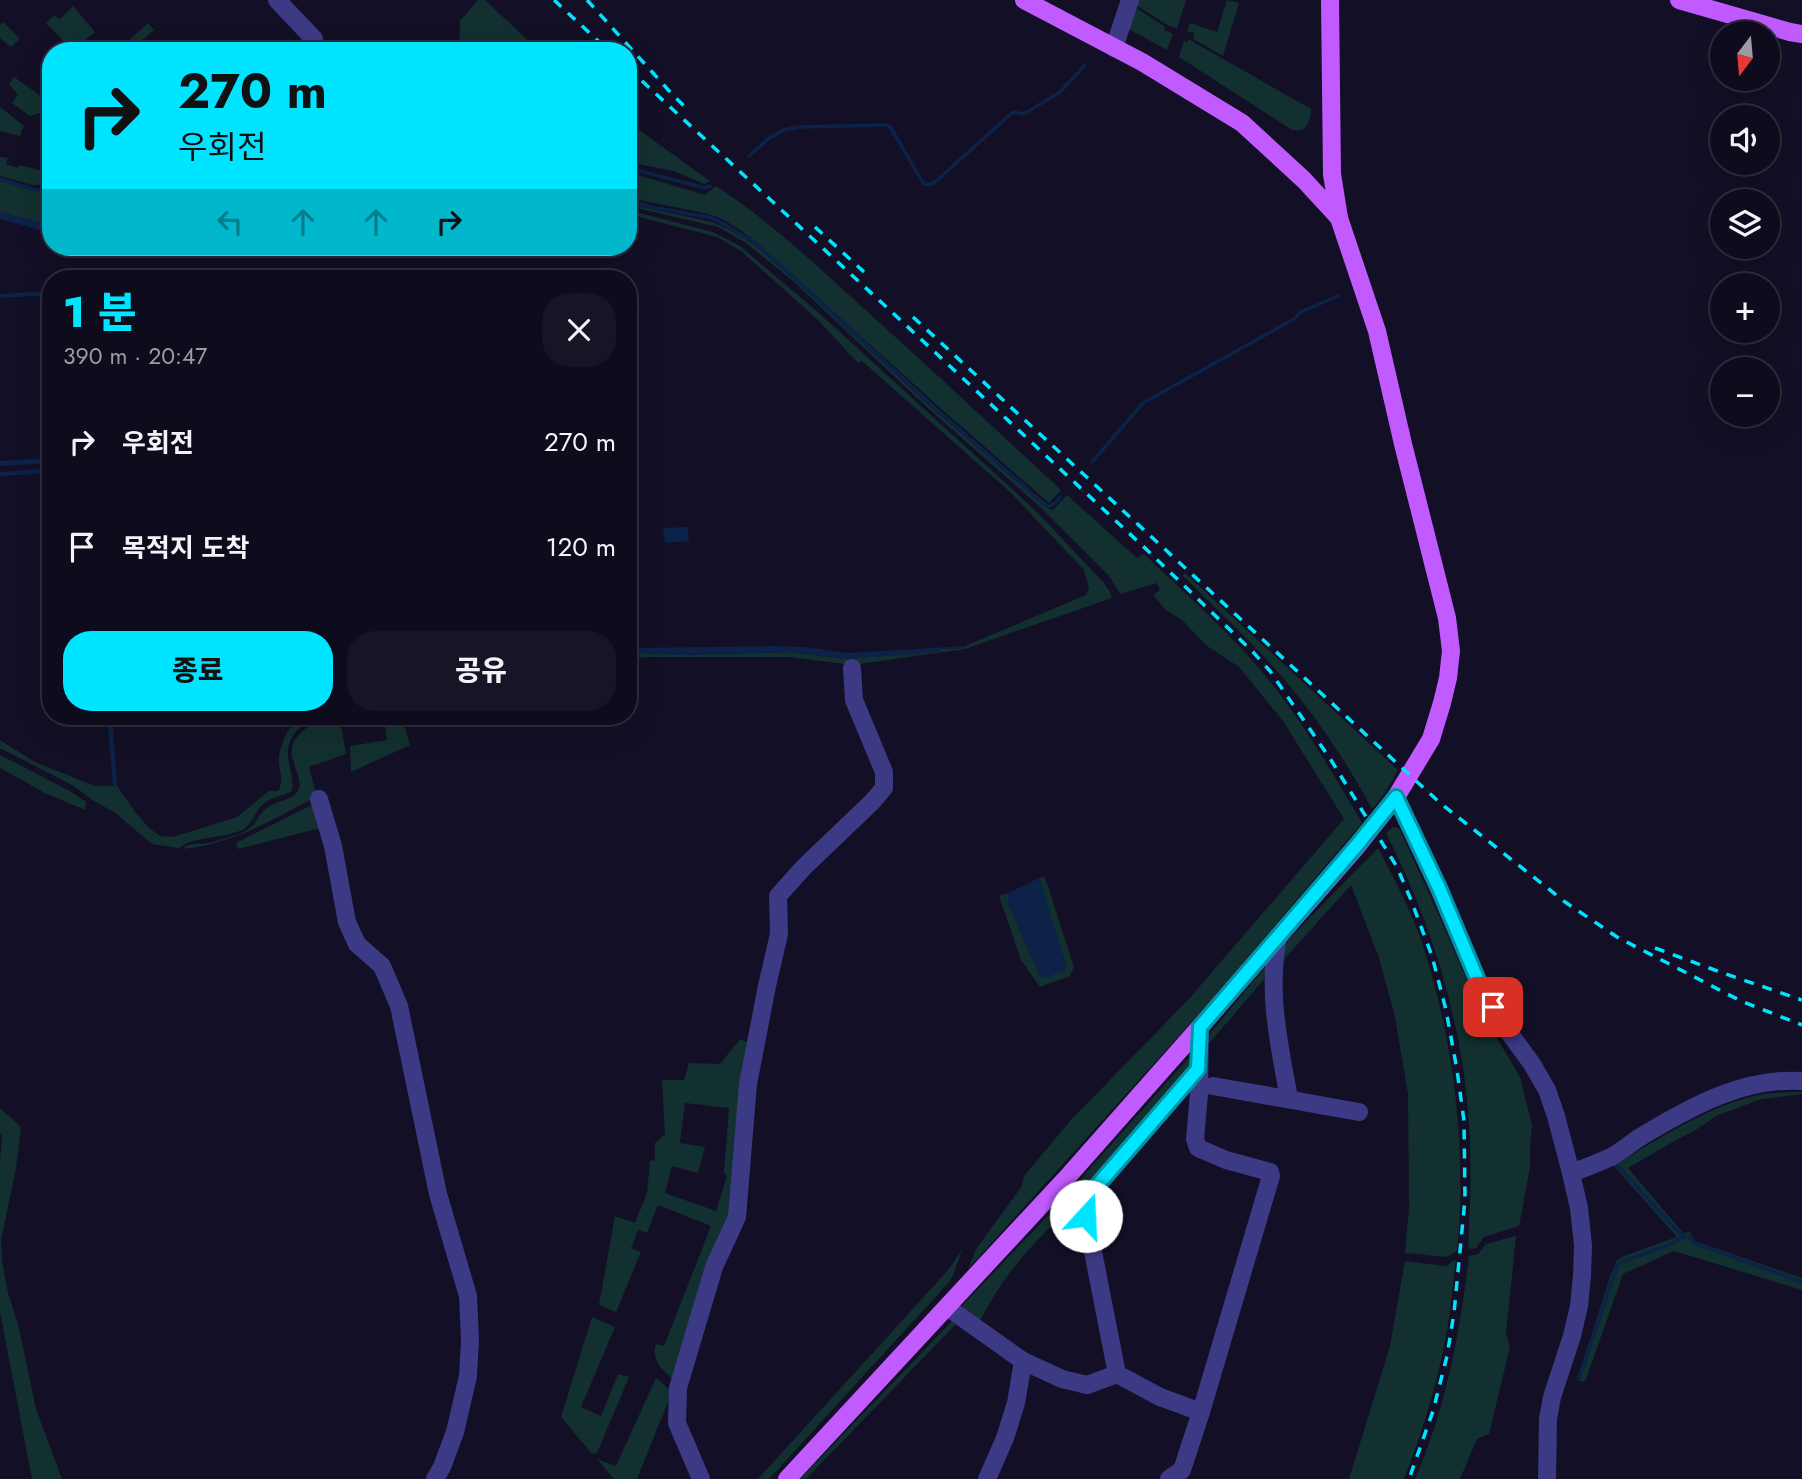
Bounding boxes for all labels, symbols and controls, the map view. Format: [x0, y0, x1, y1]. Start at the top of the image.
north arrow [1710, 21, 1780, 91]
map controls [1710, 21, 1780, 427]
text: 270 m [178, 56, 327, 126]
icon: right [63, 70, 154, 161]
button: sound [1710, 105, 1780, 175]
text: 우회전 [178, 124, 266, 170]
button: layers [1710, 189, 1780, 259]
icon: left [211, 203, 249, 241]
icon: ahead [284, 203, 322, 241]
icon: ahead [357, 203, 395, 241]
icon: right [430, 203, 468, 241]
button: + [1710, 273, 1780, 343]
text: 1 분 [63, 282, 136, 343]
button: close [542, 293, 616, 367]
text: 390 m · 20:47 [63, 339, 207, 373]
button: − [1710, 357, 1780, 427]
icon: right [63, 423, 101, 461]
text: 270 m [544, 423, 616, 461]
text: 우회전 [122, 424, 194, 462]
icon: arrive [63, 528, 101, 566]
text: 120 m [546, 528, 616, 566]
text: 목적지 도착 [122, 529, 249, 567]
button: 종료 [63, 631, 333, 711]
button: 공유 [347, 631, 616, 711]
pin [1463, 977, 1523, 1037]
icon: arrive [1474, 988, 1512, 1026]
position arrow [1049, 1179, 1123, 1253]

